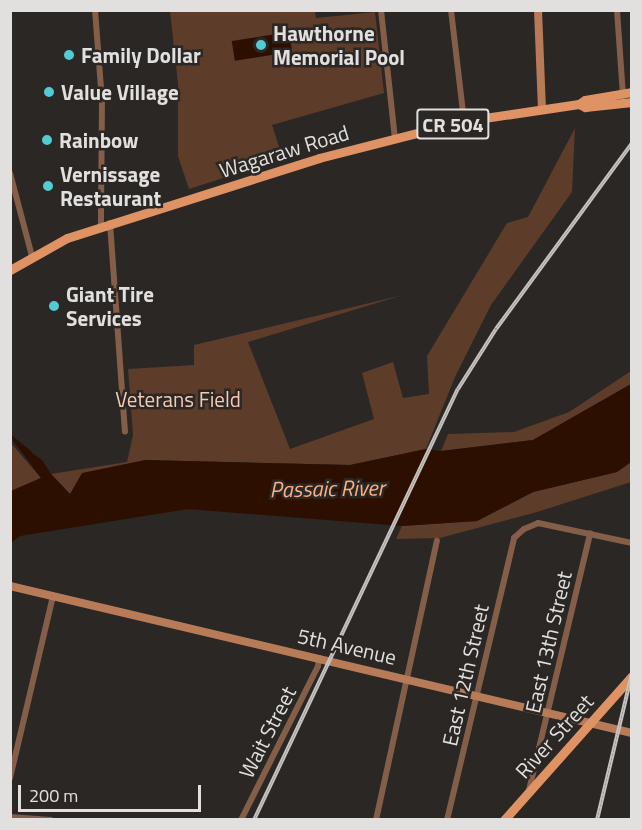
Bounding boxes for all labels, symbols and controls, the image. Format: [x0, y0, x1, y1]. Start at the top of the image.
place label: Hawthorne Memorial Pool [273, 20, 405, 70]
marker: Hawthorne Memorial Pool [254, 38, 268, 52]
place label: Family Dollar [81, 42, 201, 68]
marker: Family Dollar [62, 48, 76, 62]
place label: Value Village [61, 79, 179, 105]
marker: Value Village [42, 85, 56, 99]
road number: CR 504 [416, 107, 490, 141]
street label: Wagaraw Road [216, 119, 352, 183]
place label: Rainbow [59, 127, 138, 153]
marker: Rainbow [40, 133, 54, 147]
place label: Vernissage Restaurant [60, 161, 161, 211]
marker: Vernissage Restaurant [41, 179, 55, 193]
place label: Giant Tire Services [66, 281, 154, 331]
marker: Giant Tire Services [47, 299, 61, 313]
park label: Veterans Field [115, 386, 241, 412]
water label: Passaic River [269, 475, 385, 503]
street label: East 13th Street [519, 569, 577, 715]
street label: East 12th Street [436, 602, 494, 748]
street label: 5th Avenue [295, 622, 399, 670]
street label: Wait Street [233, 682, 301, 782]
street label: River Street [510, 689, 598, 783]
scale bar [21, 773, 204, 811]
text: 200 m [29, 782, 78, 809]

